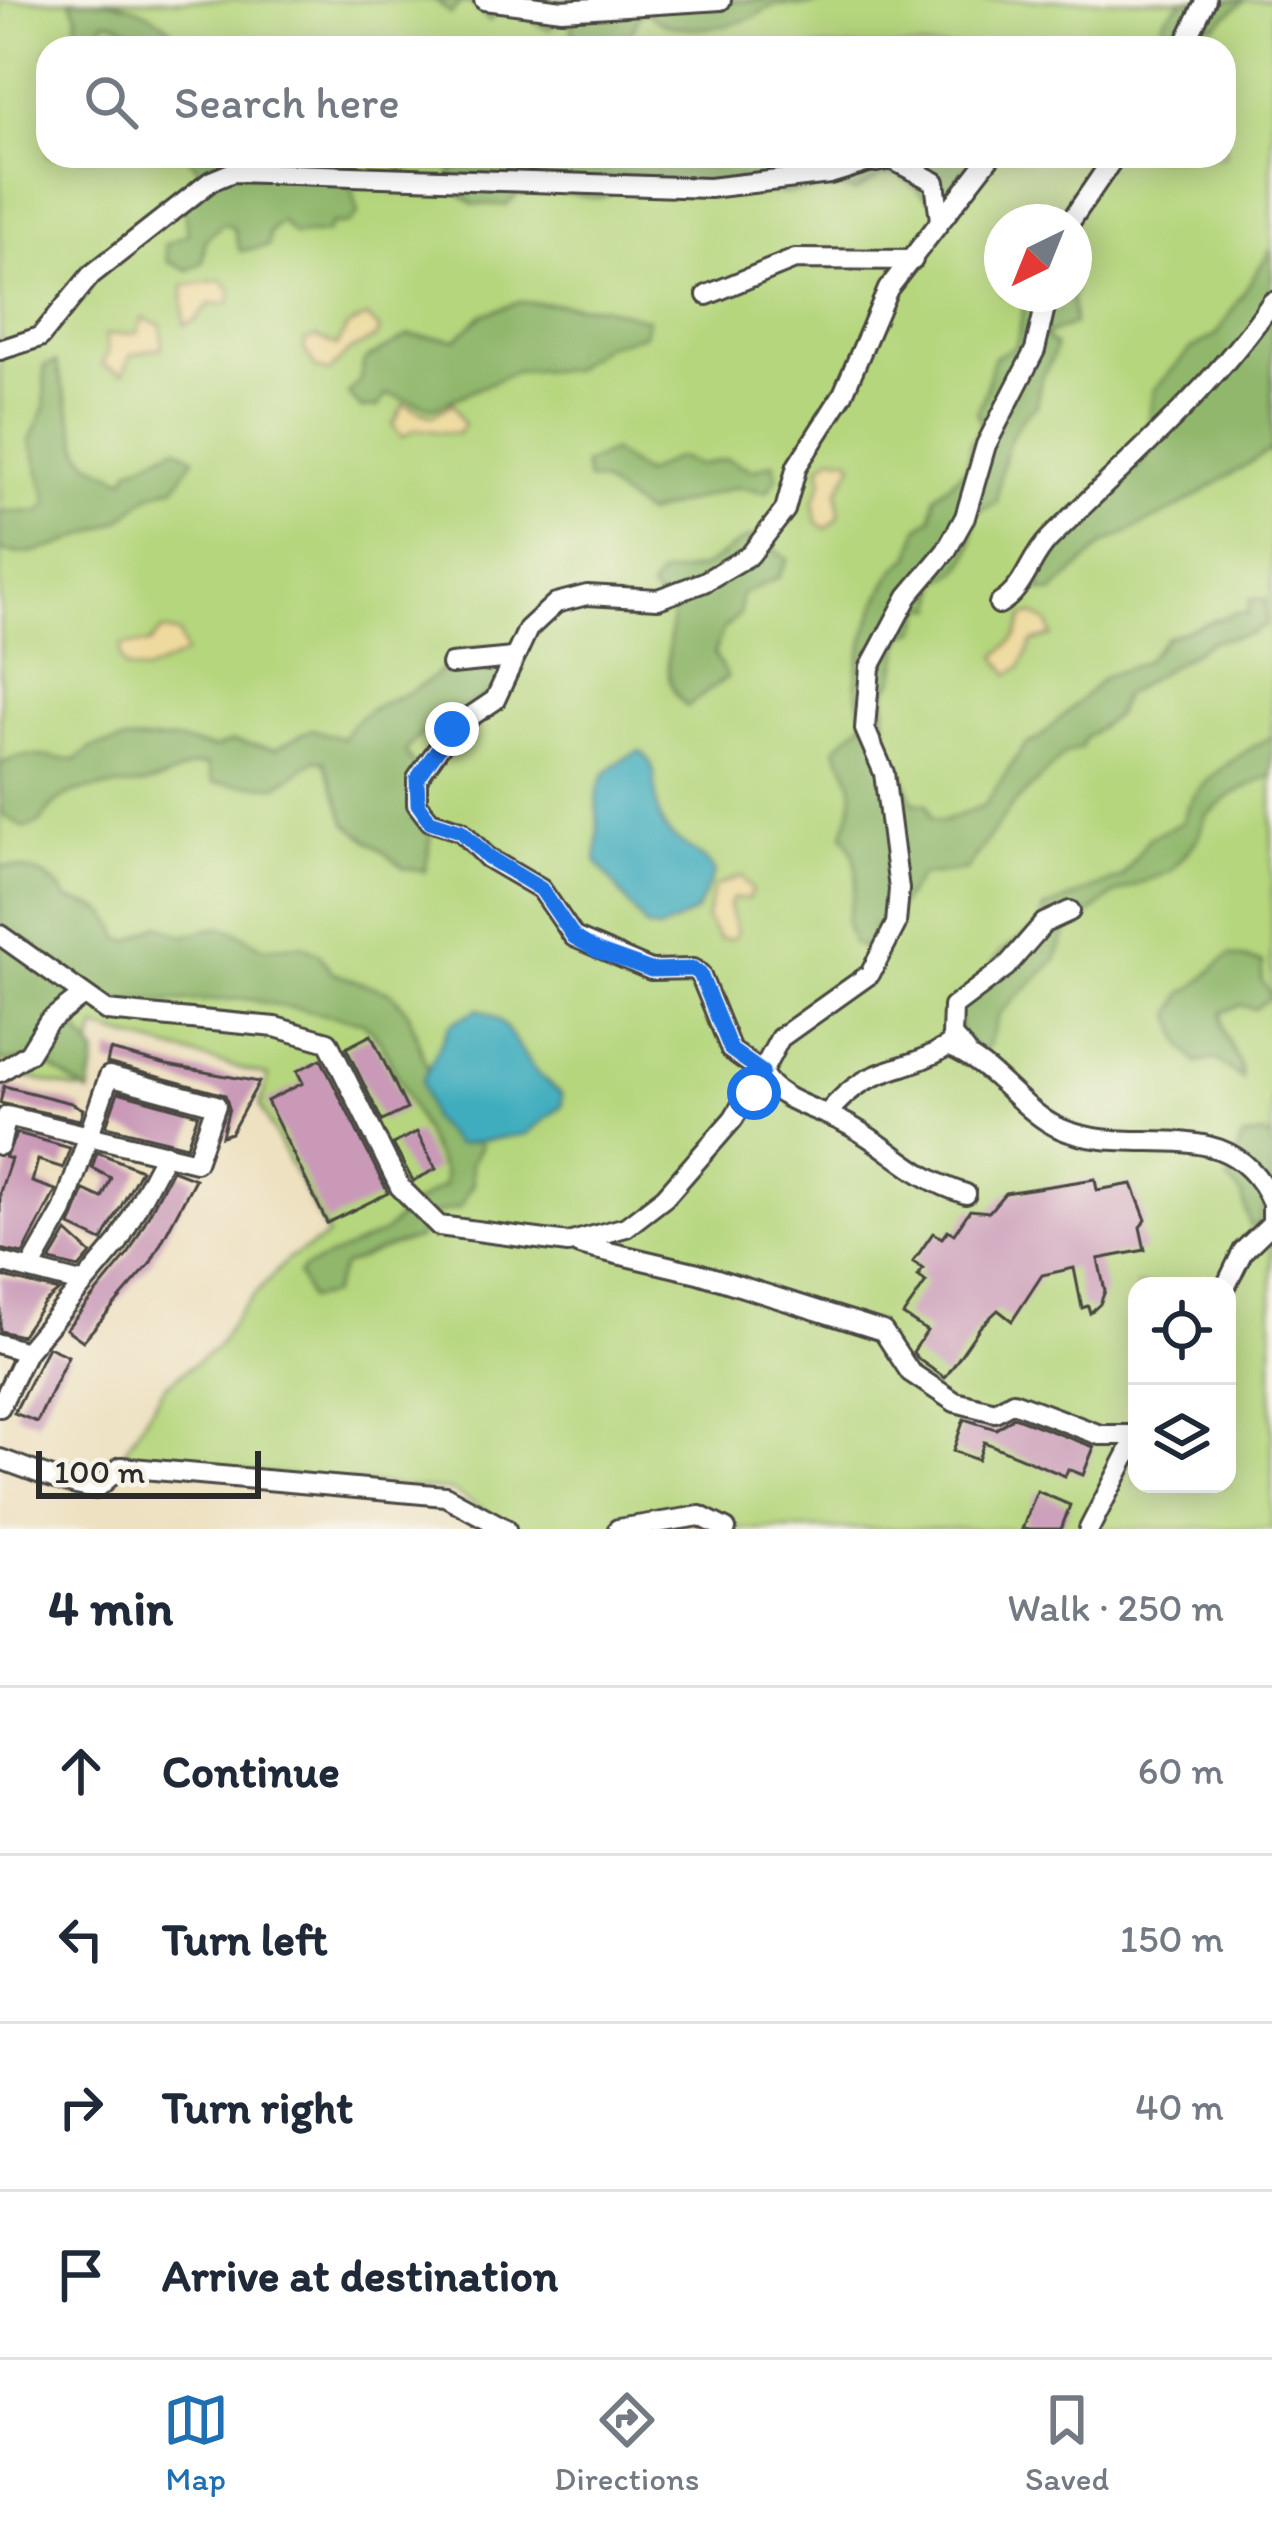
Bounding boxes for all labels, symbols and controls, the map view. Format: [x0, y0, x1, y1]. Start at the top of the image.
search box [36, 36, 1236, 168]
icon: search [78, 69, 144, 135]
text: Search here [174, 75, 400, 129]
north arrow [984, 204, 1092, 312]
route end [425, 702, 479, 756]
route start [727, 1066, 781, 1120]
map controls [1128, 1277, 1236, 1493]
button: locate [1128, 1277, 1236, 1385]
button: layers [1128, 1385, 1236, 1493]
scale bar [36, 1445, 261, 1498]
text: 100 m [54, 1452, 145, 1491]
text: 4 min [48, 1577, 173, 1638]
text: Walk · 250 m [1007, 1584, 1224, 1631]
icon: ahead [48, 1738, 114, 1804]
text: Continue [162, 1744, 340, 1798]
text: 60 m [1138, 1747, 1224, 1794]
icon: left [48, 1906, 114, 1972]
text: Turn left [162, 1912, 328, 1966]
text: 150 m [1120, 1915, 1224, 1962]
icon: right [48, 2074, 114, 2140]
text: Turn right [162, 2080, 353, 2134]
text: 40 m [1135, 2083, 1224, 2130]
icon: arrive [48, 2242, 114, 2308]
text: Arrive at destination [162, 2248, 558, 2302]
tab: Map [163, 2387, 229, 2498]
tab: Directions [554, 2387, 699, 2498]
tab: Saved [1025, 2387, 1109, 2498]

